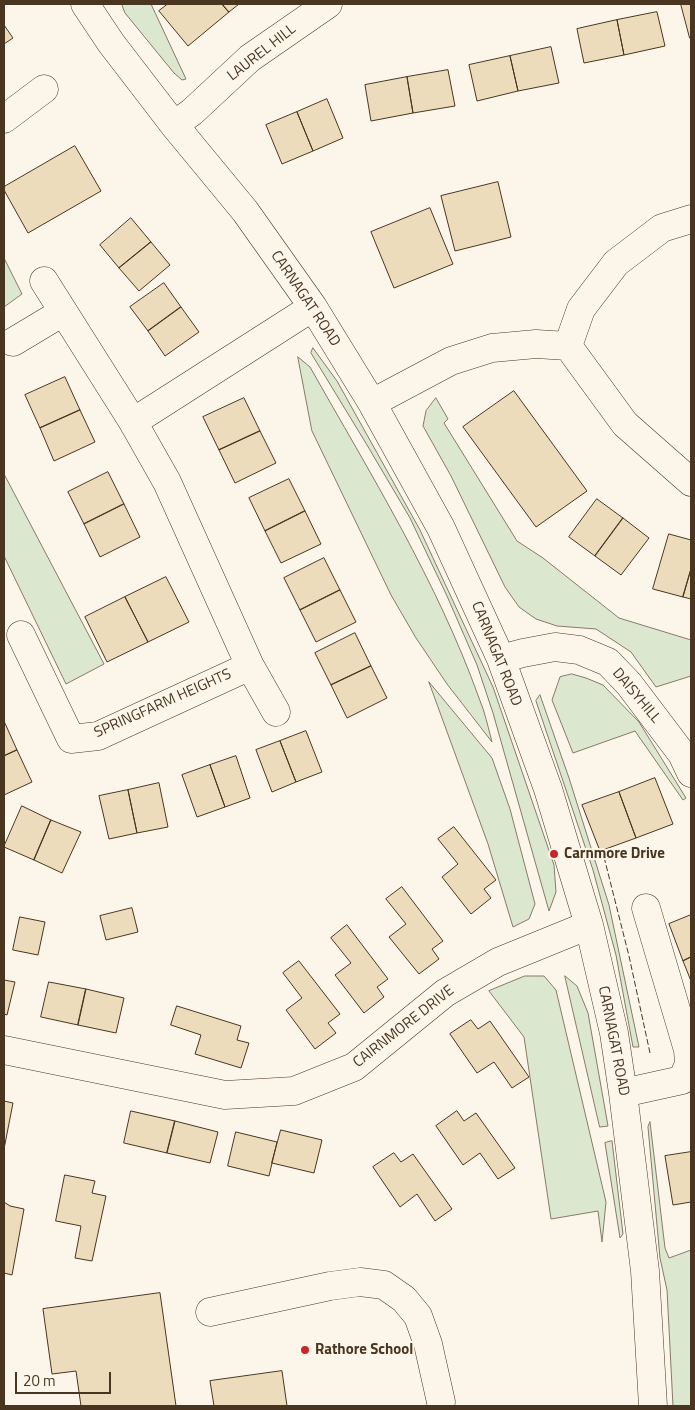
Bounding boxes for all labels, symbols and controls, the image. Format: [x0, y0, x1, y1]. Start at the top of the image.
street label: LAUREL HILL [224, 21, 300, 85]
street label: CARNAGAT ROAD [266, 248, 344, 350]
street label: CARNAGAT ROAD [467, 599, 525, 709]
street label: DAISYHILL [608, 665, 664, 727]
street label: SPRINGFARM HEIGHTS [92, 666, 234, 742]
place label: Carnmore Drive [564, 845, 665, 863]
marker: Carnmore Drive [548, 848, 560, 860]
street label: CAIRNMORE DRIVE [350, 982, 458, 1072]
street label: CARNAGAT ROAD [594, 985, 632, 1097]
place label: Rathore School [315, 1341, 413, 1359]
marker: Rathore School [299, 1344, 311, 1356]
scale bar [18, 1362, 114, 1394]
text: 20 m [23, 1369, 56, 1392]

